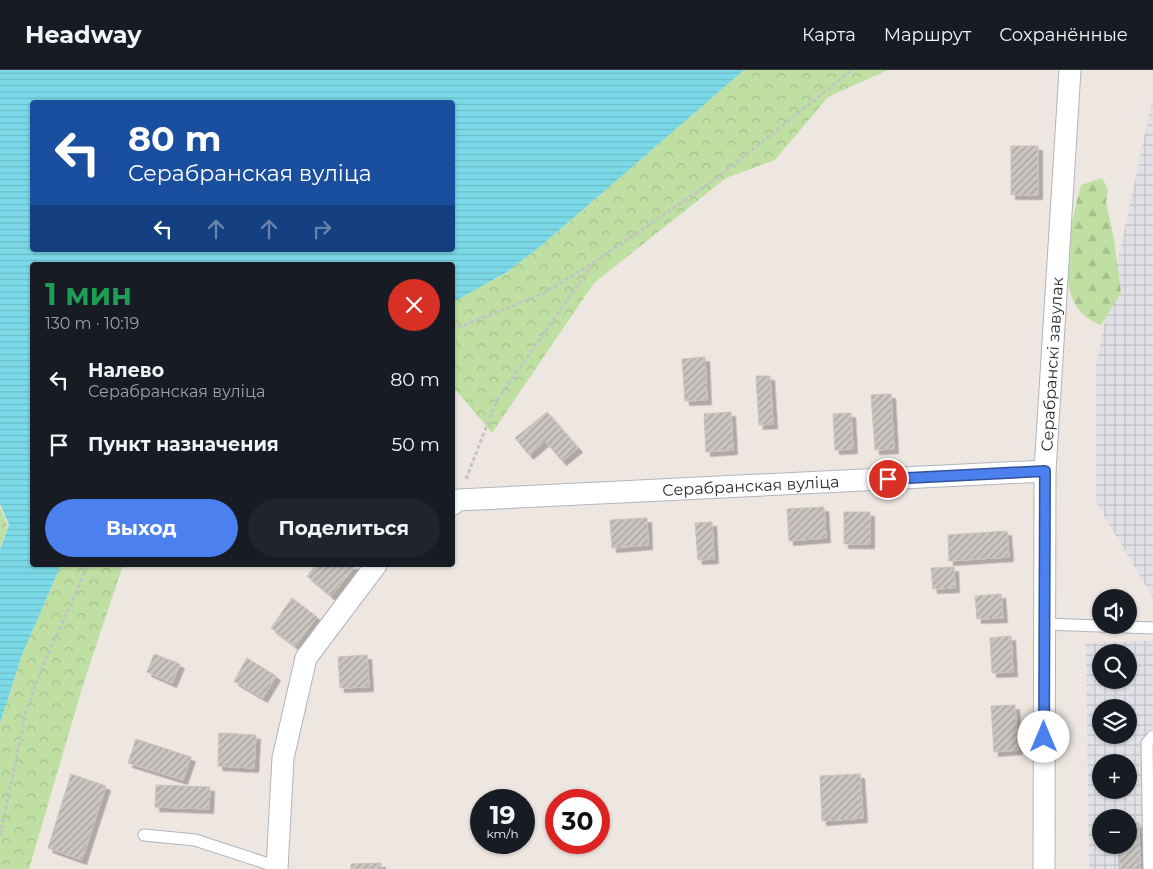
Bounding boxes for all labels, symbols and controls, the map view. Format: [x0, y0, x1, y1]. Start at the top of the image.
text: Headway [25, 20, 142, 49]
text: Карта [802, 24, 856, 46]
text: Маршрут [884, 24, 971, 46]
text: Сохранённые [999, 24, 1128, 46]
text: 80 m [128, 117, 222, 160]
icon: left [45, 120, 110, 185]
text: Серабранская вуліца [128, 160, 372, 187]
icon: left [149, 215, 177, 243]
icon: ahead [202, 215, 230, 243]
icon: ahead [255, 215, 283, 243]
icon: right [308, 215, 336, 243]
text: 1 мин [45, 276, 132, 313]
street label: Серабранскі завулак [1037, 276, 1067, 452]
button: close [388, 279, 440, 331]
text: 130 m · 10:19 [45, 314, 139, 333]
text: Налево [88, 359, 164, 382]
icon: left [45, 366, 73, 394]
text: 80 m [390, 368, 440, 391]
text: Серабранская вуліца [88, 382, 265, 401]
icon: arrive [45, 431, 73, 459]
text: Пункт назначения [88, 433, 279, 456]
text: 50 m [392, 433, 440, 456]
pin [867, 458, 909, 500]
icon: arrive [874, 465, 902, 493]
street label: Серабранская вуліца [662, 472, 840, 499]
button: Выход [45, 499, 238, 557]
button: Поделиться [248, 499, 440, 557]
map controls [1092, 589, 1137, 854]
button: sound [1092, 589, 1137, 634]
button: search [1092, 644, 1137, 689]
button: layers [1092, 699, 1137, 744]
position arrow [1017, 710, 1069, 762]
button: + [1092, 754, 1137, 799]
speed limit sign: 30 [545, 789, 610, 854]
text: 19 [490, 800, 515, 830]
button: − [1092, 809, 1137, 854]
text: km/h [486, 826, 519, 841]

